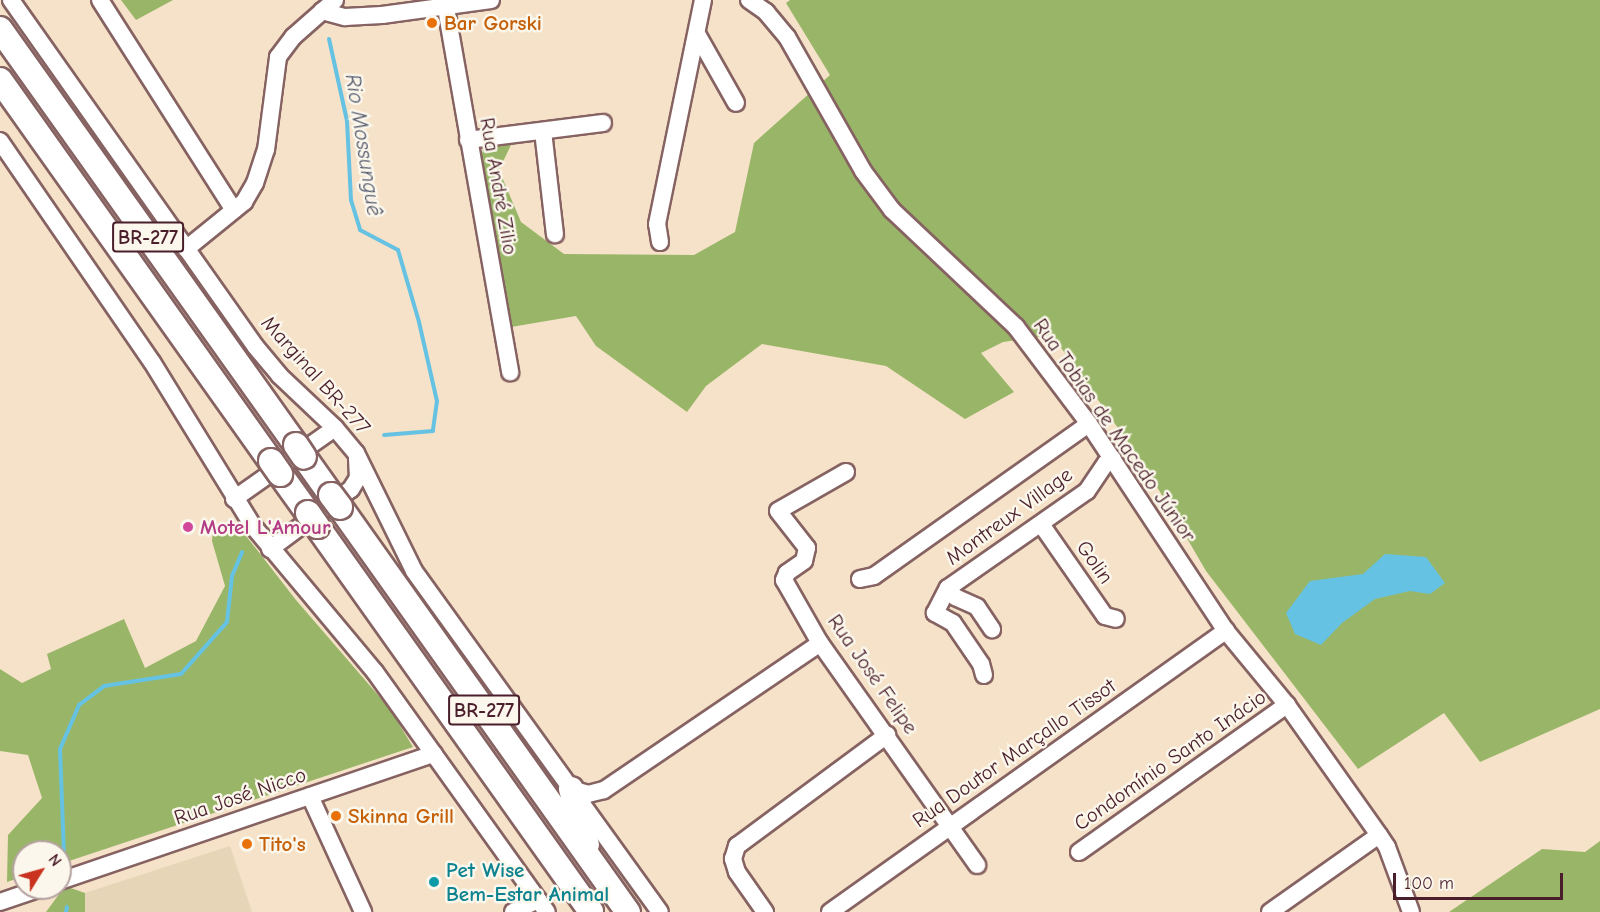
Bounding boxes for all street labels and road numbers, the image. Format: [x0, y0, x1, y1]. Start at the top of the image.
street label: Rua André Zilio [475, 115, 523, 257]
road number: BR-277 [112, 220, 184, 254]
street label: Marginal BR-277 [256, 311, 376, 439]
street label: Rua Tobias de Macedo Júnior [1028, 313, 1202, 547]
street label: Montreux Village [941, 462, 1077, 570]
street label: Golin [1071, 535, 1119, 589]
street label: Rua José Felipe [822, 609, 924, 739]
street label: Rua Doutor Marçallo Tissot [907, 673, 1121, 833]
street label: Condomínio Santo Inácio [1069, 684, 1271, 836]
road number: BR-277 [448, 693, 520, 727]
street label: Rua José Nicco [171, 762, 309, 830]

